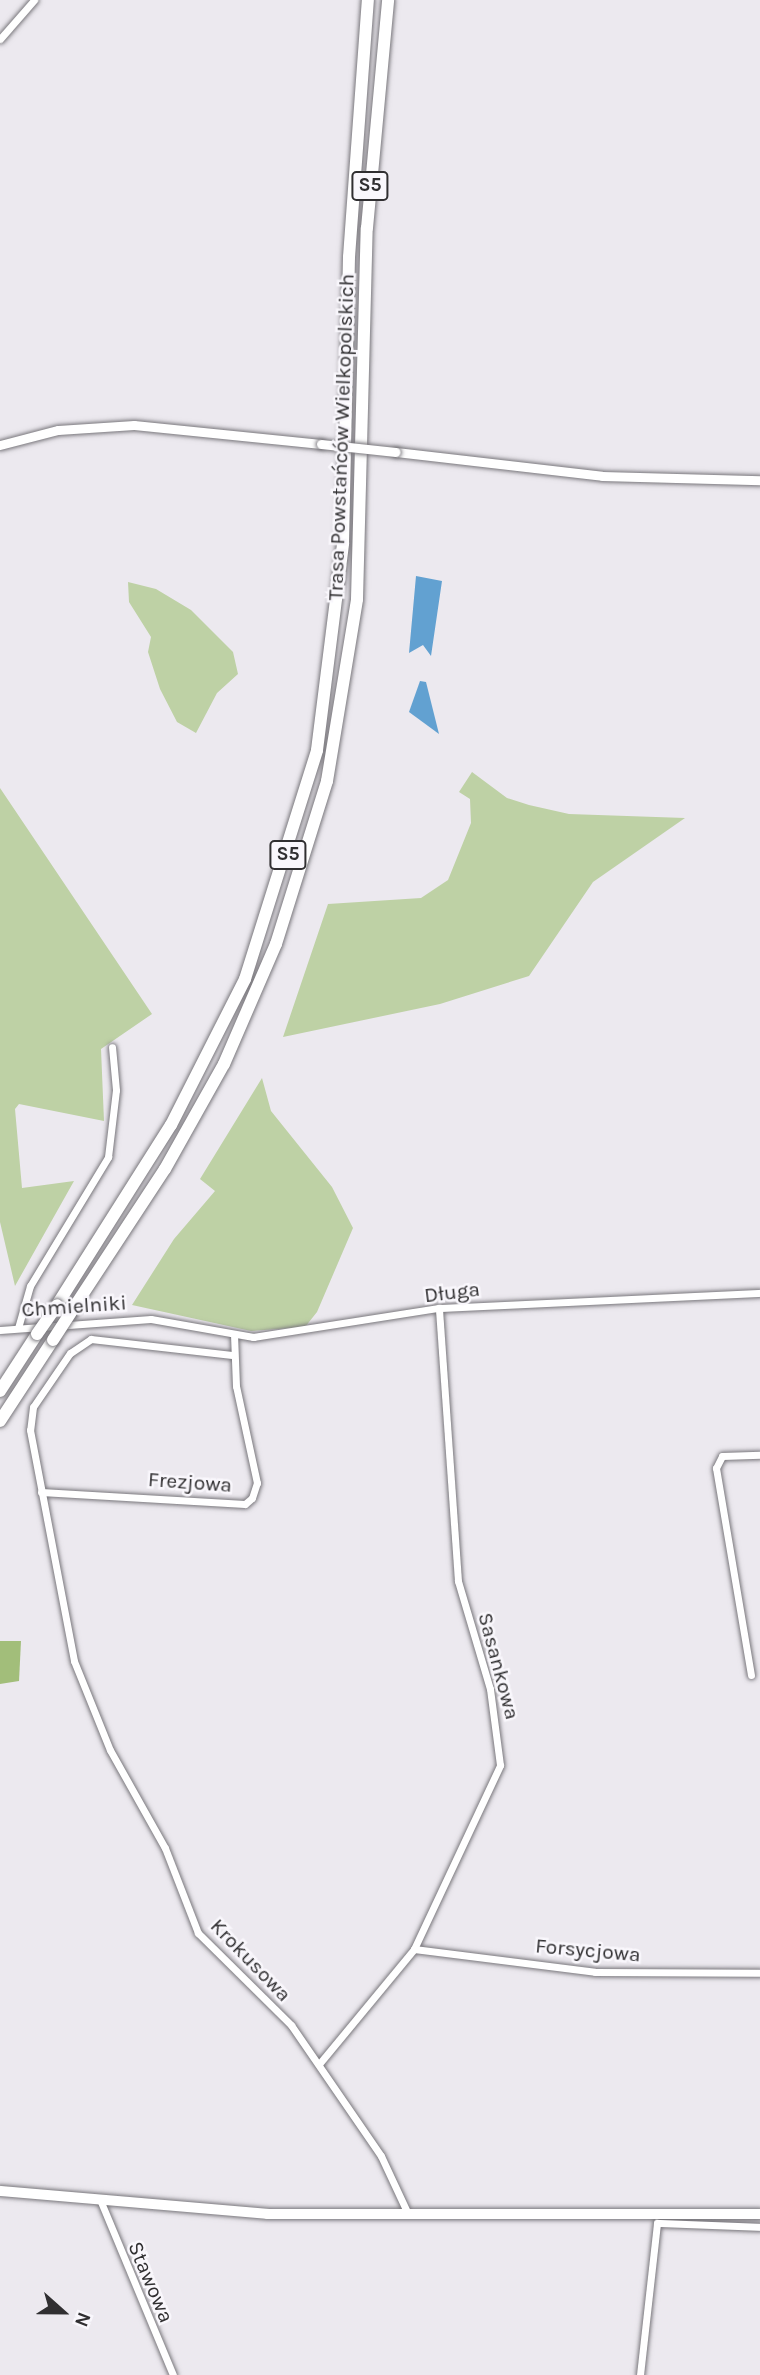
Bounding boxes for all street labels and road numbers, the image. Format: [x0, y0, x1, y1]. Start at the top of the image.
road number: S5 [351, 170, 389, 202]
street label: Trasa Powstańców Wielkopolskich [323, 273, 359, 601]
road number: S5 [269, 840, 307, 870]
street label: Długa [423, 1276, 481, 1308]
street label: Chmielniki [21, 1290, 127, 1322]
street label: Frezjowa [147, 1466, 233, 1498]
street label: Sasankowa [473, 1610, 525, 1722]
street label: Krokusowa [205, 1913, 297, 2007]
street label: Forsycjowa [534, 1933, 642, 1967]
street label: Stawowa [123, 2238, 179, 2326]

